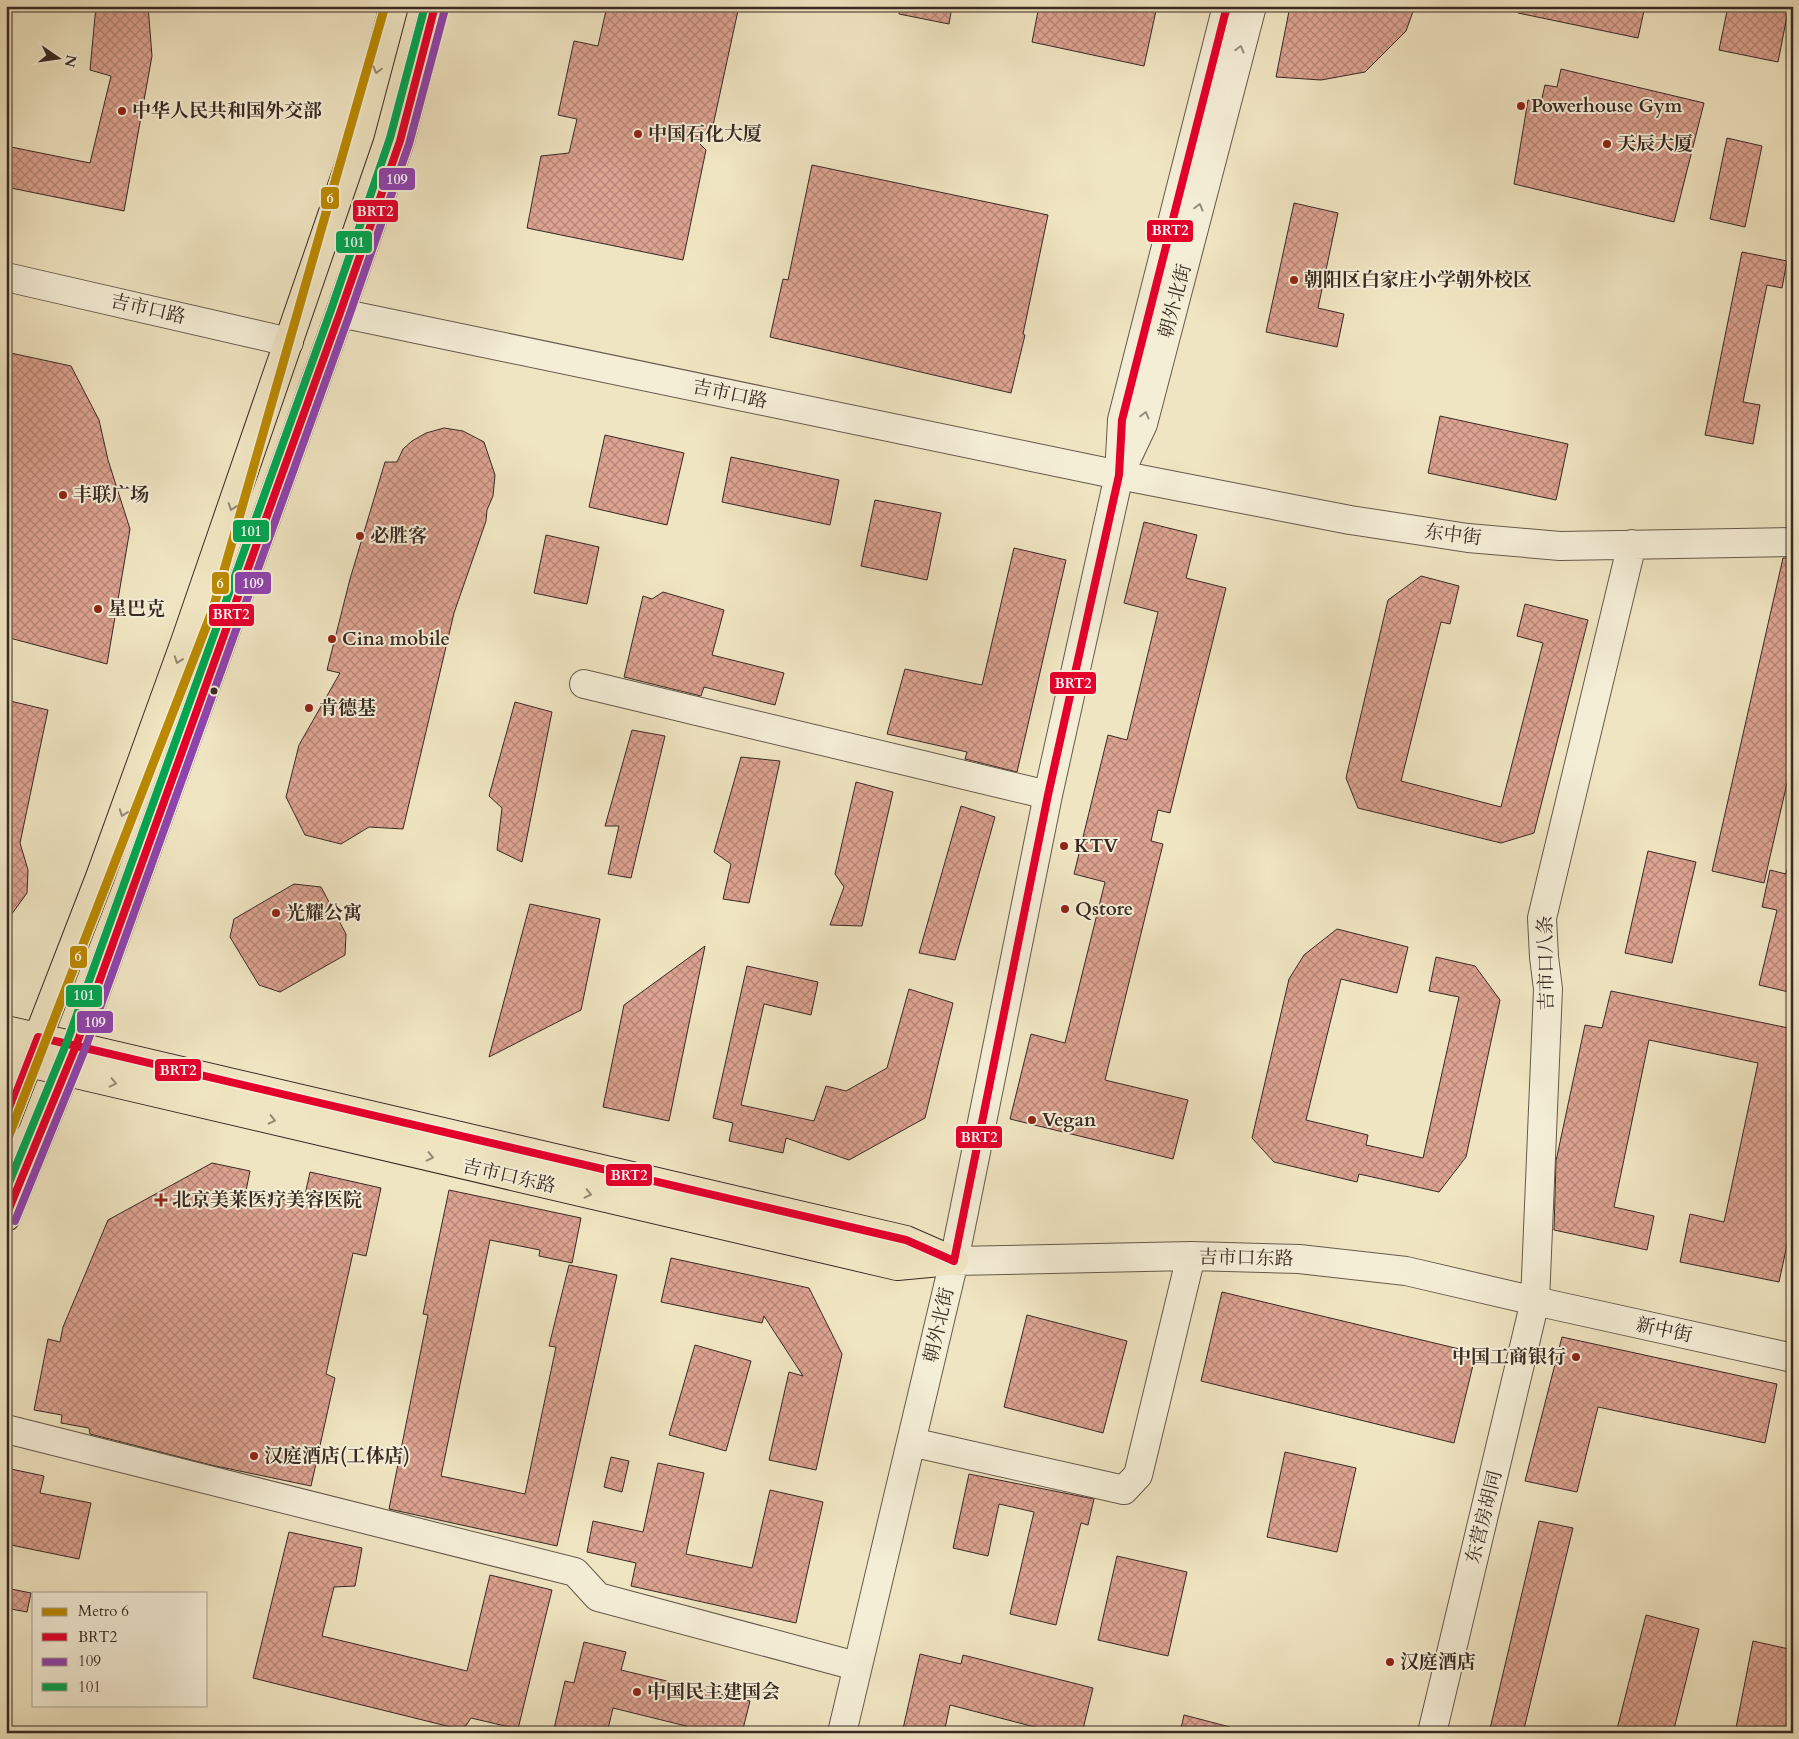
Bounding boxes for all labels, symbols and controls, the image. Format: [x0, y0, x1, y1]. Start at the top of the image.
north arrow [32, 32, 82, 82]
one-way arrow [1234, 45, 1245, 54]
text: N [60, 53, 81, 69]
one-way arrow [372, 66, 383, 75]
place label: Powerhouse Gym [1531, 93, 1683, 119]
place label: 中华人民共和国外交部 [132, 98, 322, 124]
marker: Powerhouse Gym [1515, 100, 1527, 112]
marker: 中华人民共和国外交部 [116, 105, 128, 117]
place label: 中国石化大厦 [648, 121, 762, 147]
marker: 中国石化大厦 [632, 128, 644, 140]
place label: 天辰大厦 [1617, 131, 1693, 157]
marker: 天辰大厦 [1601, 138, 1613, 150]
line badge: 109 [378, 167, 416, 191]
text: 109 [386, 170, 408, 189]
line badge: 6 [320, 186, 340, 210]
text: 6 [326, 189, 334, 208]
line badge: BRT2 [352, 199, 399, 223]
text: BRT2 [357, 202, 393, 221]
one-way arrow [1194, 203, 1204, 211]
line badge: BRT2 [1146, 219, 1194, 243]
text: BRT2 [1152, 221, 1188, 240]
line badge: 101 [335, 230, 373, 254]
text: 101 [343, 233, 365, 252]
street label: 朝外北街 [1153, 261, 1197, 341]
place label: 朝阳区白家庄小学朝外校区 [1304, 267, 1532, 293]
marker: 朝阳区白家庄小学朝外校区 [1288, 274, 1300, 286]
street label: 吉市口路 [108, 288, 188, 330]
street label: 吉市口路 [690, 373, 770, 415]
one-way arrow [1139, 410, 1150, 419]
place label: 丰联广场 [73, 482, 149, 508]
marker: 丰联广场 [57, 489, 69, 501]
one-way arrow [228, 502, 238, 510]
line badge: 101 [232, 519, 270, 543]
street label: 东中街 [1423, 519, 1483, 551]
text: 101 [240, 522, 262, 541]
place label: 必胜客 [370, 523, 427, 549]
marker: 必胜客 [354, 530, 366, 542]
line badge: 6 [211, 571, 230, 595]
line badge: 109 [234, 571, 272, 595]
text: 6 [216, 574, 224, 593]
text: 109 [242, 574, 264, 593]
place label: 星巴克 [108, 596, 165, 622]
marker: 星巴克 [92, 603, 104, 615]
line badge: BRT2 [208, 603, 255, 627]
text: BRT2 [213, 605, 249, 624]
place label: Cina mobile [342, 626, 450, 652]
marker: Cina mobile [326, 633, 338, 645]
one-way arrow [174, 655, 184, 664]
line badge: BRT2 [1049, 671, 1097, 695]
text: BRT2 [1055, 674, 1091, 693]
unlabelled marker [209, 686, 219, 696]
place label: 肯德基 [319, 695, 376, 721]
marker: 肯德基 [303, 702, 315, 714]
one-way arrow [119, 808, 129, 817]
place label: KTV [1074, 833, 1118, 859]
marker: KTV [1058, 840, 1070, 852]
place label: Qstore [1075, 896, 1133, 922]
place label: 光耀公寓 [286, 900, 362, 926]
marker: Qstore [1059, 903, 1071, 915]
marker: 光耀公寓 [270, 907, 282, 919]
street label: 吉市口八条 [1532, 915, 1560, 1011]
line badge: 6 [69, 945, 88, 969]
text: 6 [74, 947, 82, 966]
line badge: 101 [65, 984, 103, 1008]
text: 101 [73, 986, 95, 1005]
line badge: 109 [76, 1010, 114, 1034]
text: 109 [84, 1013, 106, 1032]
line badge: BRT2 [154, 1058, 202, 1082]
text: BRT2 [160, 1061, 196, 1080]
one-way arrow [109, 1077, 118, 1088]
place label: Vegan [1042, 1107, 1097, 1133]
one-way arrow [267, 1114, 276, 1125]
marker: Vegan [1026, 1114, 1038, 1126]
line badge: BRT2 [955, 1125, 1003, 1149]
text: BRT2 [961, 1128, 997, 1147]
one-way arrow [425, 1151, 434, 1162]
street label: 吉市口东路 [460, 1153, 558, 1199]
line badge: BRT2 [605, 1163, 653, 1187]
text: BRT2 [611, 1166, 647, 1185]
place label: 北京美莱医疗美容医院 [172, 1187, 362, 1213]
one-way arrow [584, 1188, 593, 1199]
marker: 北京美莱医疗美容医院 [154, 1193, 168, 1207]
street label: 吉市口东路 [1198, 1244, 1294, 1272]
street label: 朝外北街 [918, 1285, 960, 1365]
street label: 新中街 [1633, 1311, 1695, 1349]
place label: 中国工商银行 [1452, 1344, 1566, 1370]
marker: 中国工商银行 [1570, 1351, 1582, 1363]
place label: 汉庭酒店(工体店) [264, 1443, 410, 1469]
marker: 汉庭酒店(工体店) [248, 1450, 260, 1462]
street label: 东营房胡同 [1460, 1468, 1508, 1566]
legend [32, 1592, 208, 1706]
text: Metro 6 [78, 1601, 129, 1621]
text: BRT2 [78, 1627, 118, 1647]
place label: 汉庭酒店 [1400, 1649, 1476, 1675]
text: 109 [78, 1651, 101, 1671]
marker: 汉庭酒店 [1384, 1656, 1396, 1668]
text: 101 [78, 1677, 101, 1697]
place label: 中国民主建国会 [647, 1679, 780, 1705]
marker: 中国民主建国会 [631, 1686, 643, 1698]

